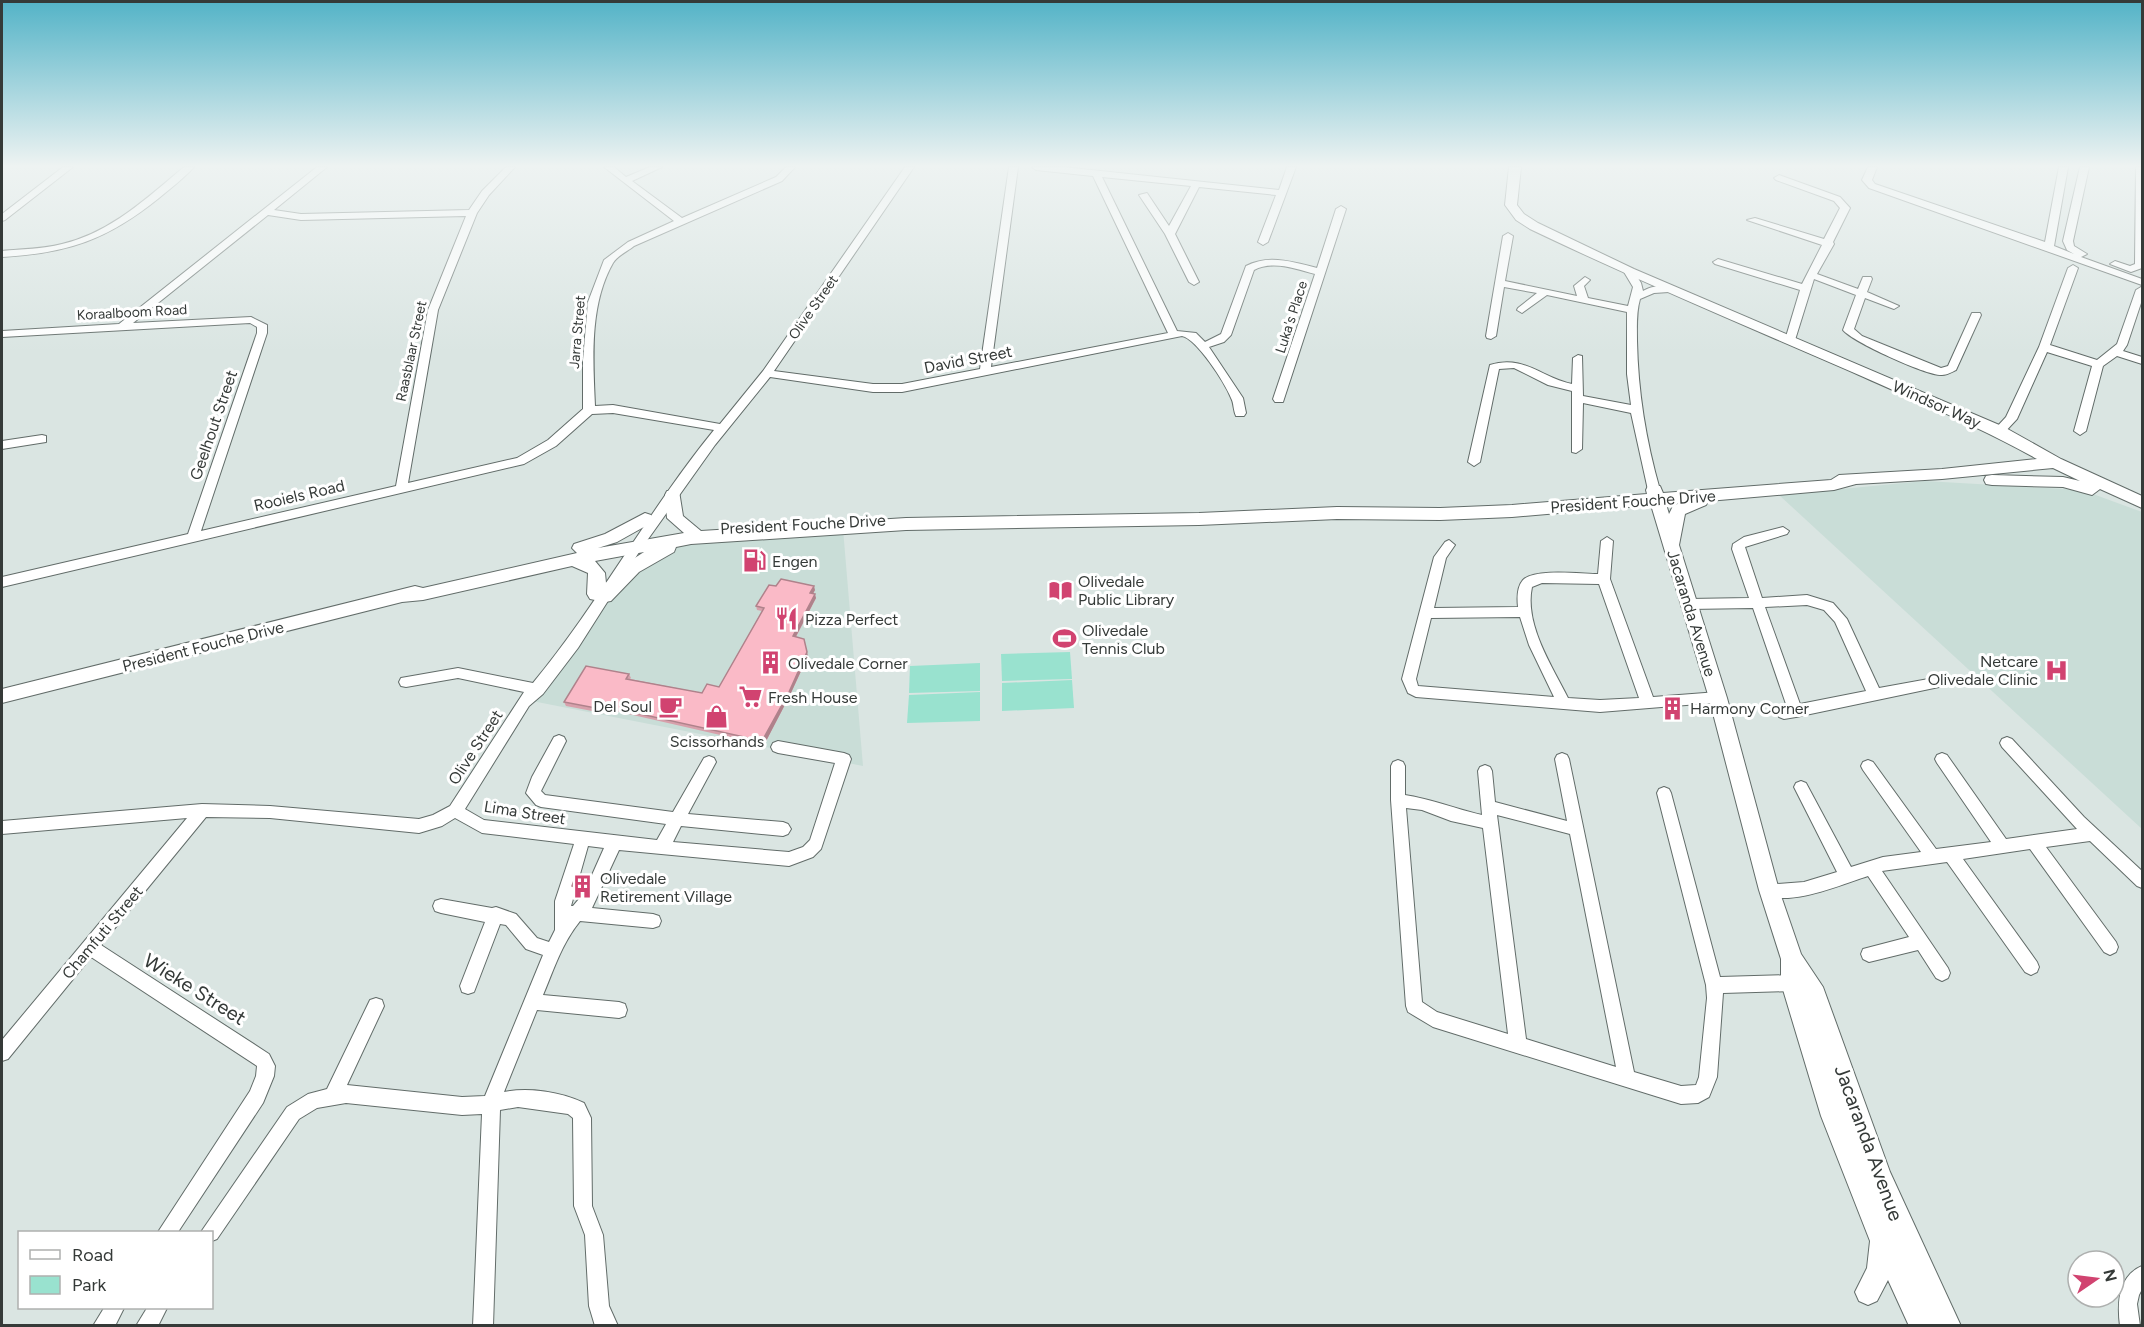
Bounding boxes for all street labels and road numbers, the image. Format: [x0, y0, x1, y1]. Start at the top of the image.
street label: Olive Street [785, 272, 842, 343]
street label: Luka's Place [1272, 278, 1311, 356]
street label: Jarra Street [566, 295, 589, 369]
street label: Raasblaar Street [393, 299, 430, 403]
street label: Koraalboom Road [76, 301, 188, 324]
street label: David Street [922, 342, 1014, 377]
street label: Geelhout Street [186, 368, 241, 483]
street label: Windsor Way [1890, 377, 1984, 433]
street label: Rooiels Road [252, 476, 346, 515]
street label: President Fouche Drive [1550, 486, 1717, 517]
street label: President Fouche Drive [720, 511, 886, 538]
street label: Jacaranda Avenue [1663, 548, 1720, 679]
street label: President Fouche Drive [120, 617, 286, 676]
street label: Olive Street [444, 706, 507, 788]
street label: Lima Street [483, 797, 567, 828]
street label: Chamfuti Street [58, 882, 147, 983]
street label: Wieke Street [139, 948, 251, 1030]
street label: Jacaranda Avenue [1830, 1062, 1908, 1224]

